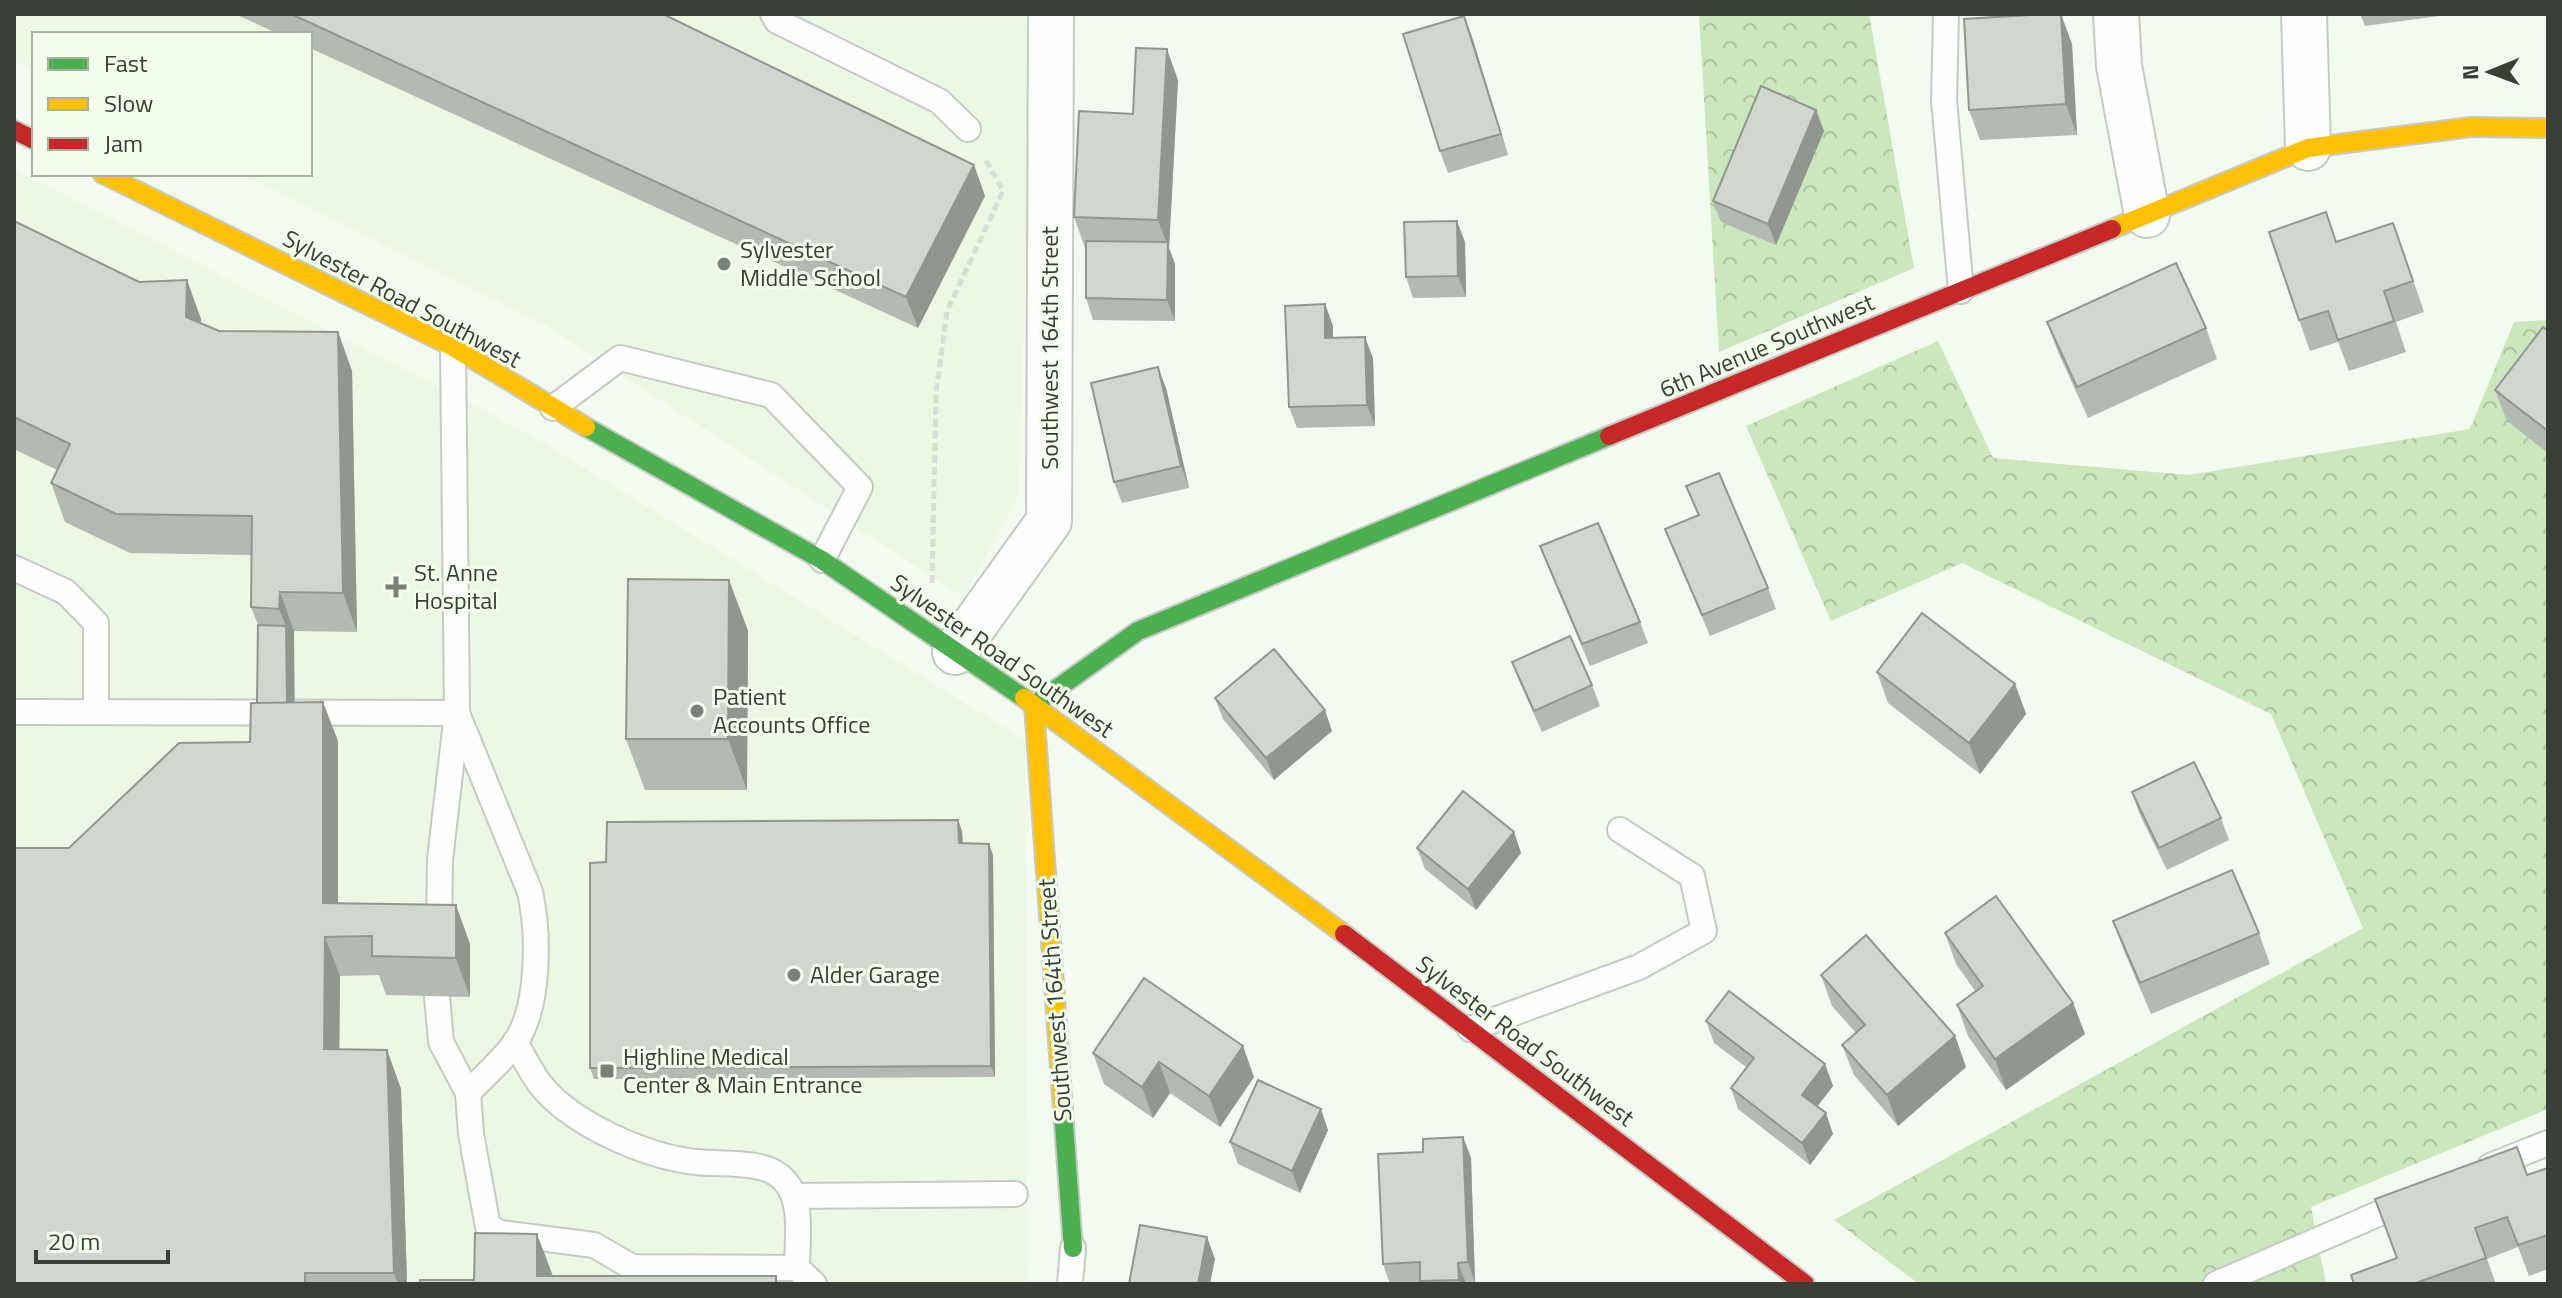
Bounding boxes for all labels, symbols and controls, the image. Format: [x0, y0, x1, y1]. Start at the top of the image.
legend [32, 32, 312, 176]
north arrow [2450, 32, 2530, 112]
text: Fast [104, 45, 148, 81]
text: N [2453, 64, 2487, 80]
text: Slow [104, 85, 153, 121]
text: Jam [104, 125, 143, 161]
street label: Sylvester Road Southwest [277, 220, 529, 377]
street label: Southwest 164th Street [1031, 226, 1067, 470]
place label: Sylvester Middle School [740, 231, 881, 295]
marker: Sylvester Middle School [715, 255, 733, 273]
street label: 6th Avenue Southwest [1654, 283, 1880, 407]
place label: St. Anne Hospital [414, 554, 498, 618]
street label: Sylvester Road Southwest [884, 564, 1122, 746]
marker: St. Anne Hospital [385, 576, 407, 598]
place label: Patient Accounts Office [713, 678, 870, 742]
marker: Patient Accounts Office [688, 702, 706, 720]
street label: Southwest 164th Street [1028, 877, 1080, 1123]
street label: Sylvester Road Southwest [1409, 946, 1643, 1135]
place label: Alder Garage [810, 956, 940, 992]
marker: Alder Garage [785, 966, 803, 984]
place label: Highline Medical Center & Main Entrance [623, 1038, 862, 1102]
marker: Highline Medical Center & Main Entrance [598, 1062, 616, 1080]
scale bar [36, 1214, 168, 1264]
text: 20 m [48, 1223, 100, 1259]

